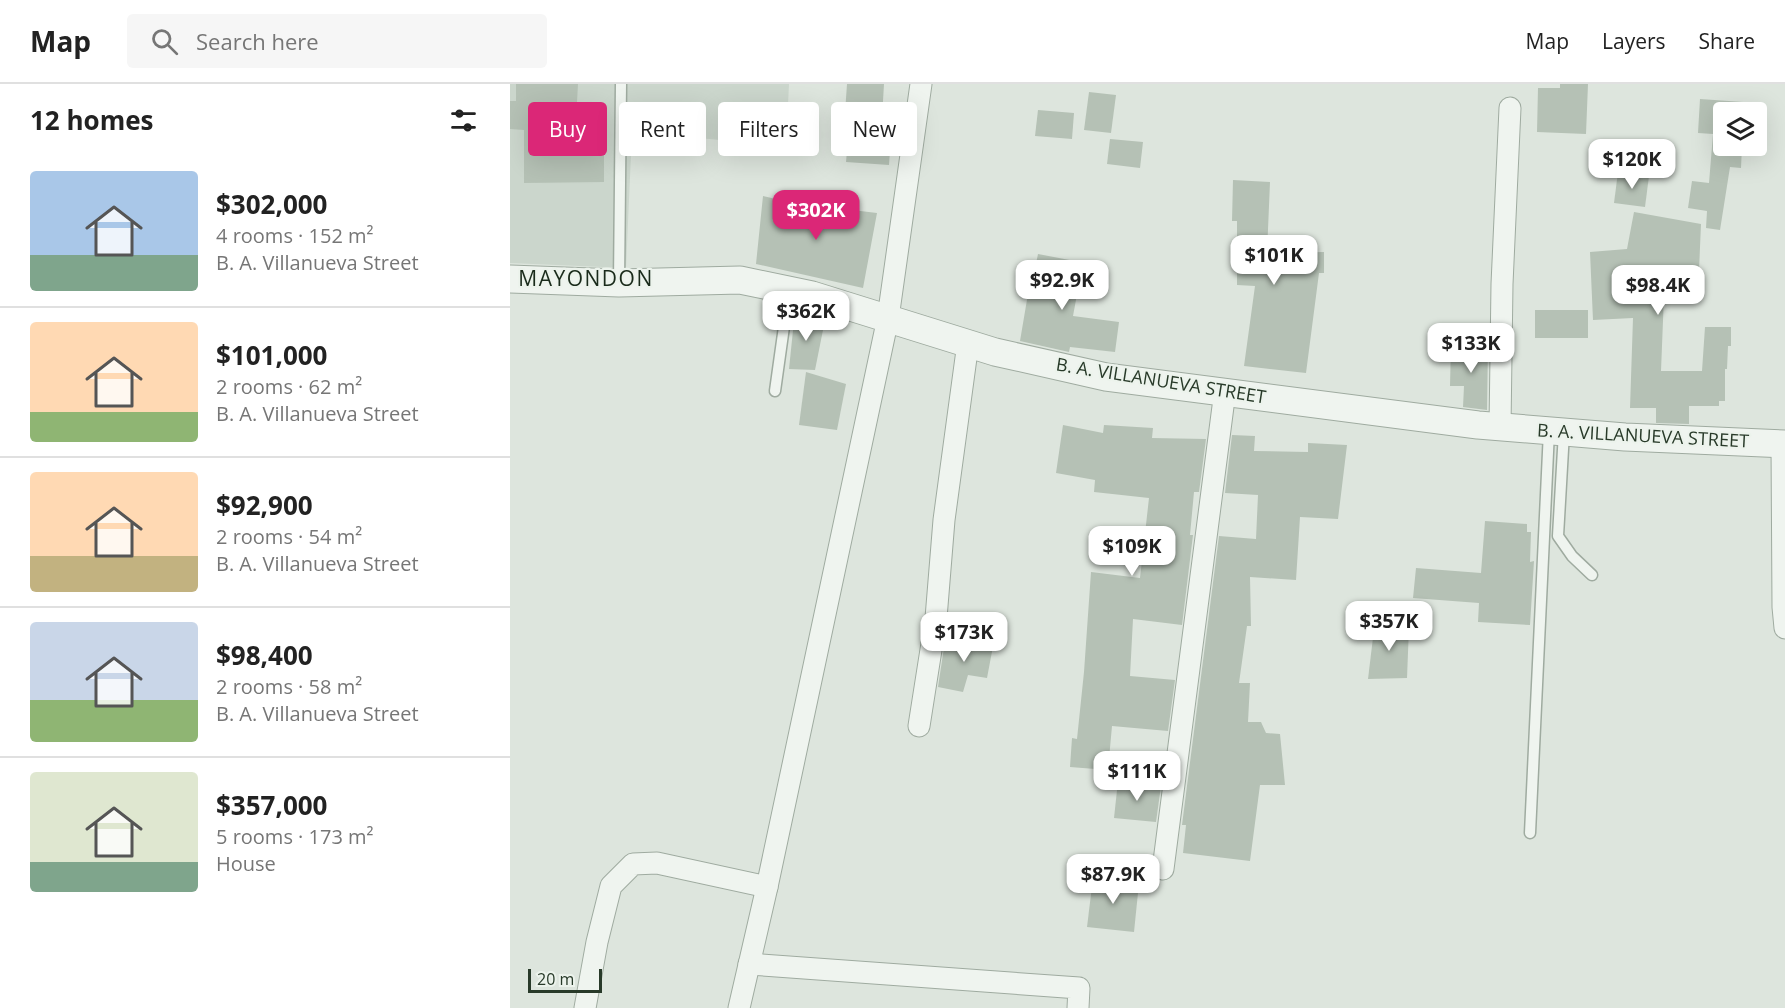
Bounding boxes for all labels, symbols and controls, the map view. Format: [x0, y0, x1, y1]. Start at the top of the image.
search box [127, 14, 547, 68]
text: Map [30, 22, 91, 60]
icon: search [148, 25, 181, 58]
text: Search here [196, 26, 319, 56]
text: Map [1526, 27, 1569, 55]
text: Layers [1602, 27, 1666, 55]
text: Share [1699, 27, 1755, 55]
text: 12 homes [30, 102, 154, 138]
chip: Buy [528, 102, 607, 156]
chip: Rent [619, 102, 706, 156]
chip: Filters [718, 102, 819, 156]
chip: New [831, 102, 917, 156]
map controls [1713, 102, 1767, 156]
button: layers [1713, 102, 1767, 156]
icon: filters [447, 104, 480, 137]
pin: $120K [1590, 139, 1674, 190]
text: $120K [1602, 145, 1662, 172]
text: $302,000 [216, 186, 327, 222]
pin: $302K [774, 190, 858, 241]
icon: home [78, 195, 150, 267]
text: $302K [786, 196, 846, 223]
text: 4 rooms · 152 m² [216, 222, 374, 249]
pin: $101K [1232, 235, 1316, 286]
text: $101K [1244, 241, 1304, 268]
text: B. A. Villanueva Street [216, 249, 419, 276]
pin: $92.9K [1013, 260, 1111, 311]
district label: MAYONDON [518, 264, 654, 292]
pin: $98.4K [1609, 265, 1707, 316]
text: $92.9K [1030, 266, 1094, 293]
text: $98.4K [1626, 271, 1690, 298]
pin: $362K [764, 291, 848, 342]
text: $362K [776, 297, 836, 324]
pin: $133K [1429, 323, 1513, 374]
text: $133K [1441, 329, 1501, 356]
text: $101,000 [216, 337, 327, 373]
icon: home [78, 346, 150, 418]
street label: B. A. VILLANUEVA STREET [1055, 352, 1268, 408]
text: 2 rooms · 62 m² [216, 373, 362, 400]
text: B. A. Villanueva Street [216, 400, 419, 427]
street label: B. A. VILLANUEVA STREET [1537, 417, 1750, 453]
text: $92,900 [216, 487, 313, 523]
icon: home [78, 496, 150, 568]
text: 2 rooms · 54 m² [216, 523, 362, 550]
pin: $109K [1090, 526, 1174, 577]
text: $109K [1102, 532, 1162, 559]
text: B. A. Villanueva Street [216, 550, 419, 577]
pin: $357K [1347, 601, 1431, 652]
text: $357K [1359, 607, 1419, 634]
pin: $173K [922, 612, 1006, 663]
text: $173K [934, 618, 994, 645]
text: $98,400 [216, 637, 313, 673]
icon: home [78, 646, 150, 718]
text: 2 rooms · 58 m² [216, 673, 362, 700]
text: B. A. Villanueva Street [216, 700, 419, 727]
pin: $111K [1095, 751, 1179, 802]
text: $111K [1107, 757, 1167, 784]
text: $357,000 [216, 787, 327, 823]
icon: home [78, 796, 150, 868]
text: 5 rooms · 173 m² [216, 823, 374, 850]
text: House [216, 850, 276, 877]
pin: $87.9K [1064, 854, 1162, 905]
text: $87.9K [1081, 860, 1145, 887]
scale bar [528, 966, 602, 994]
text: 20 m [537, 968, 574, 990]

